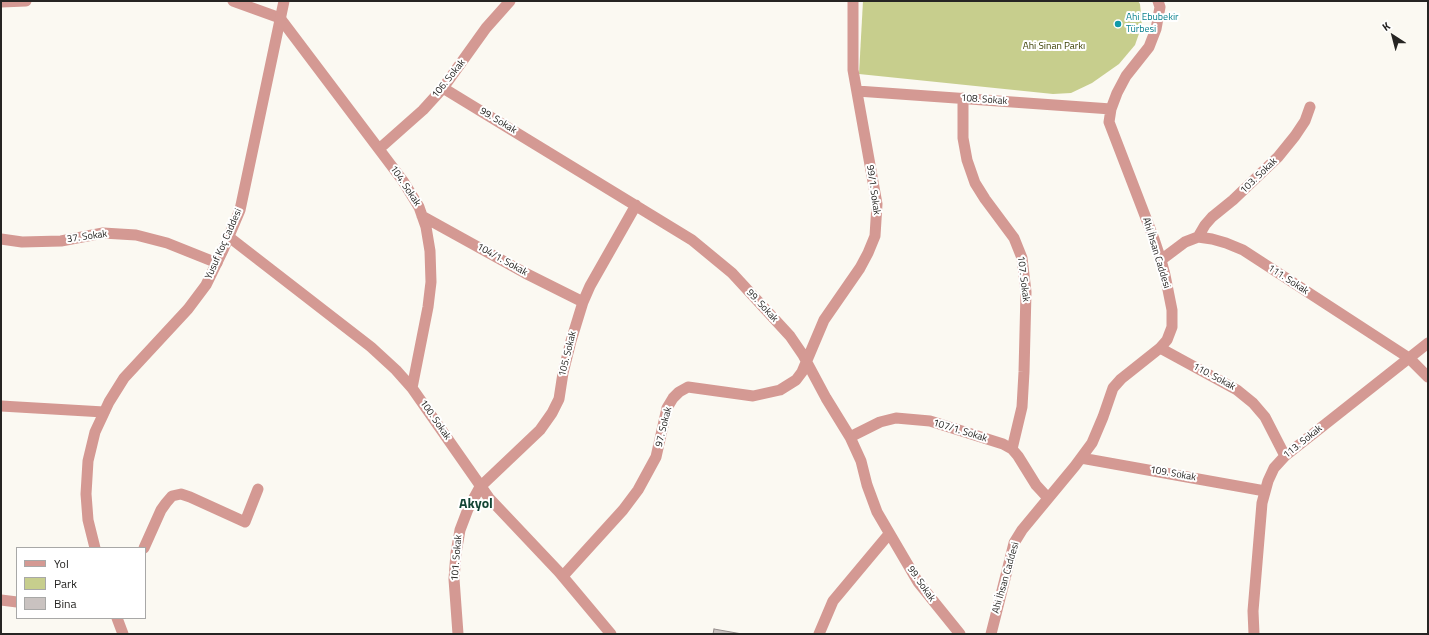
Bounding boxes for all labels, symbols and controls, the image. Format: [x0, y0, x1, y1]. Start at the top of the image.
place label: Ahi Ebubekir Türbesi [1126, 12, 1179, 36]
north arrow [1373, 16, 1413, 56]
text: K [1379, 18, 1393, 35]
marker: Ahi Ebubekir Türbesi [1113, 19, 1123, 29]
park label: Ahi Sinan Parkı [1023, 41, 1085, 53]
street label: 106. Sokak [430, 57, 468, 101]
street label: 108. Sokak [960, 92, 1008, 108]
street label: 99. Sokak [477, 105, 519, 137]
street label: 103. Sokak [1238, 156, 1280, 196]
street label: 104. Sokak [387, 163, 423, 209]
street label: 99/1. Sokak [864, 164, 882, 216]
street label: Yusuf Koç Caddesi [203, 207, 245, 281]
street label: Ahi İhsan Caddesi [1139, 216, 1173, 290]
street label: 37. Sokak [66, 228, 108, 246]
street label: 104/1. Sokak [475, 241, 529, 279]
street label: 107. Sokak [1014, 255, 1032, 303]
street label: 111. Sokak [1265, 262, 1311, 298]
street label: 99. Sokak [744, 287, 780, 325]
street label: 105. Sokak [557, 330, 579, 378]
street label: 110. Sokak [1191, 361, 1237, 393]
street label: 100. Sokak [417, 398, 453, 442]
street label: 97. Sokak [653, 406, 675, 448]
street label: 107/1. Sokak [931, 417, 989, 445]
street label: 113. Sokak [1281, 423, 1325, 461]
street label: 109. Sokak [1149, 464, 1197, 484]
district label: Akyol [459, 497, 493, 513]
street label: 101. Sokak [449, 534, 465, 582]
street label: Ahi İhsan Caddesi [990, 541, 1022, 615]
legend [16, 547, 146, 619]
text: Yol [54, 554, 69, 573]
street label: 99. Sokak [904, 564, 938, 604]
text: Park [54, 574, 77, 593]
text: Bina [54, 594, 76, 613]

